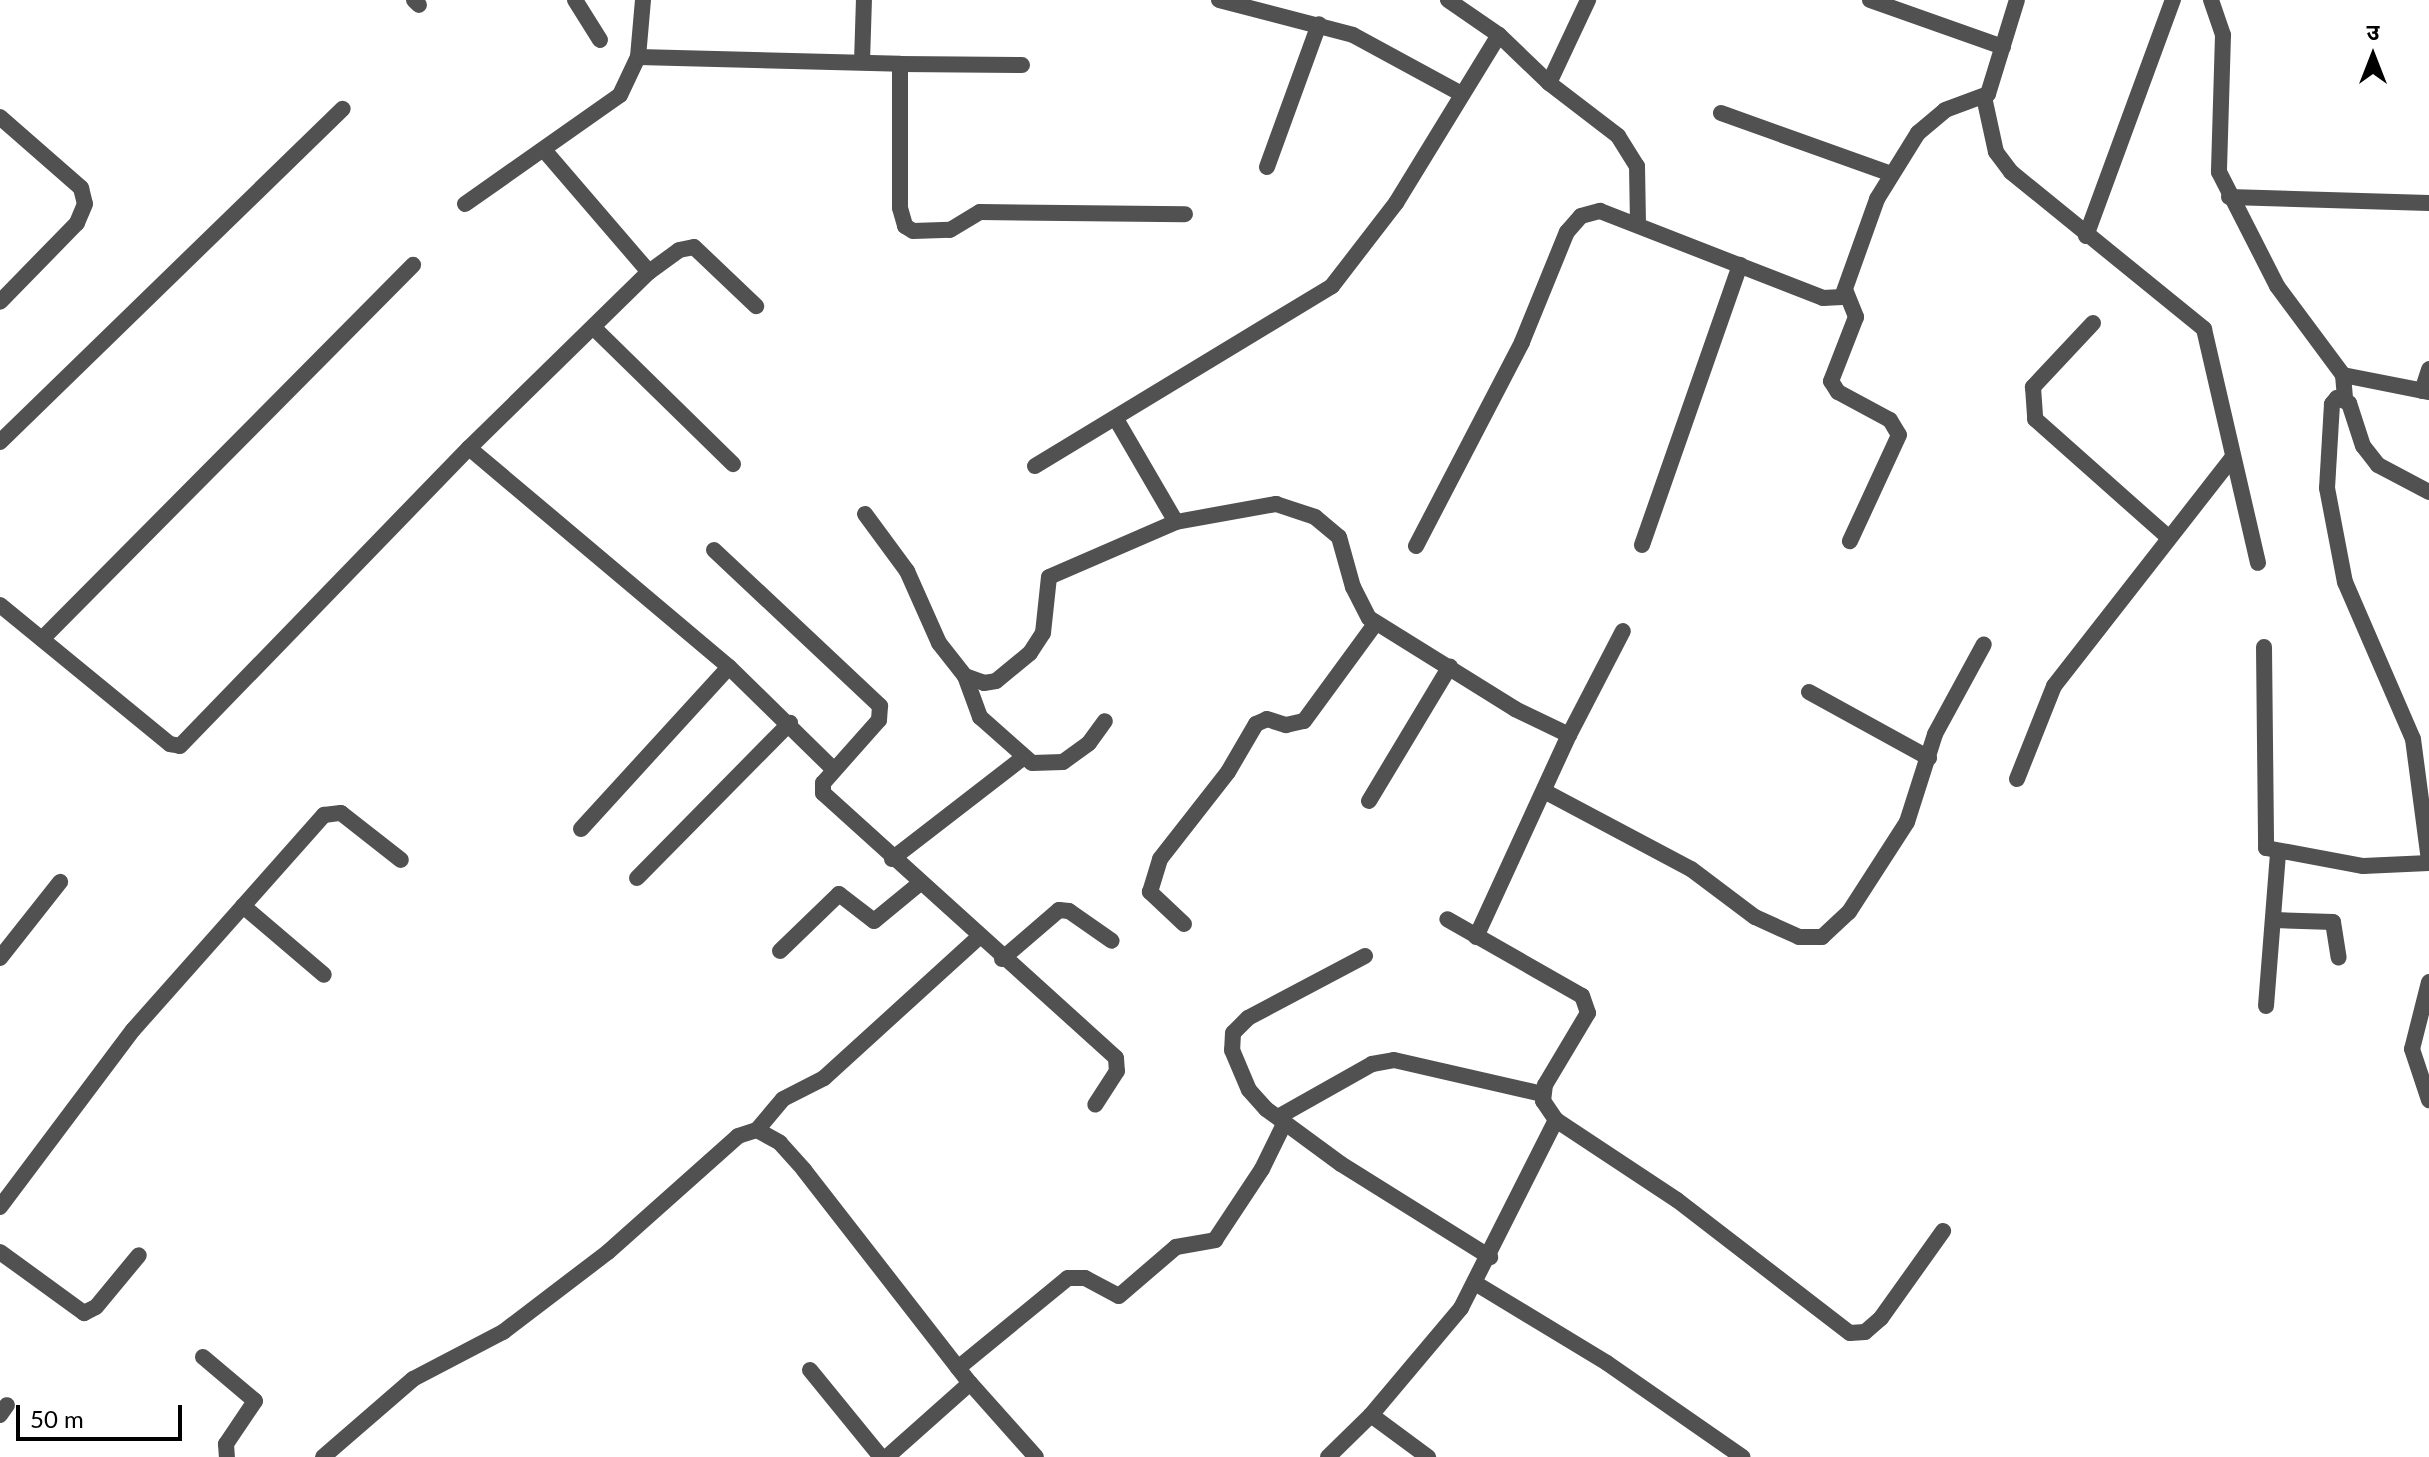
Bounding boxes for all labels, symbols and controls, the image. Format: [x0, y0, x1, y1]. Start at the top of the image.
north arrow [2333, 16, 2413, 96]
text: उ [2367, 18, 2379, 45]
scale bar [20, 1389, 186, 1439]
text: 50 m [30, 1404, 84, 1433]

